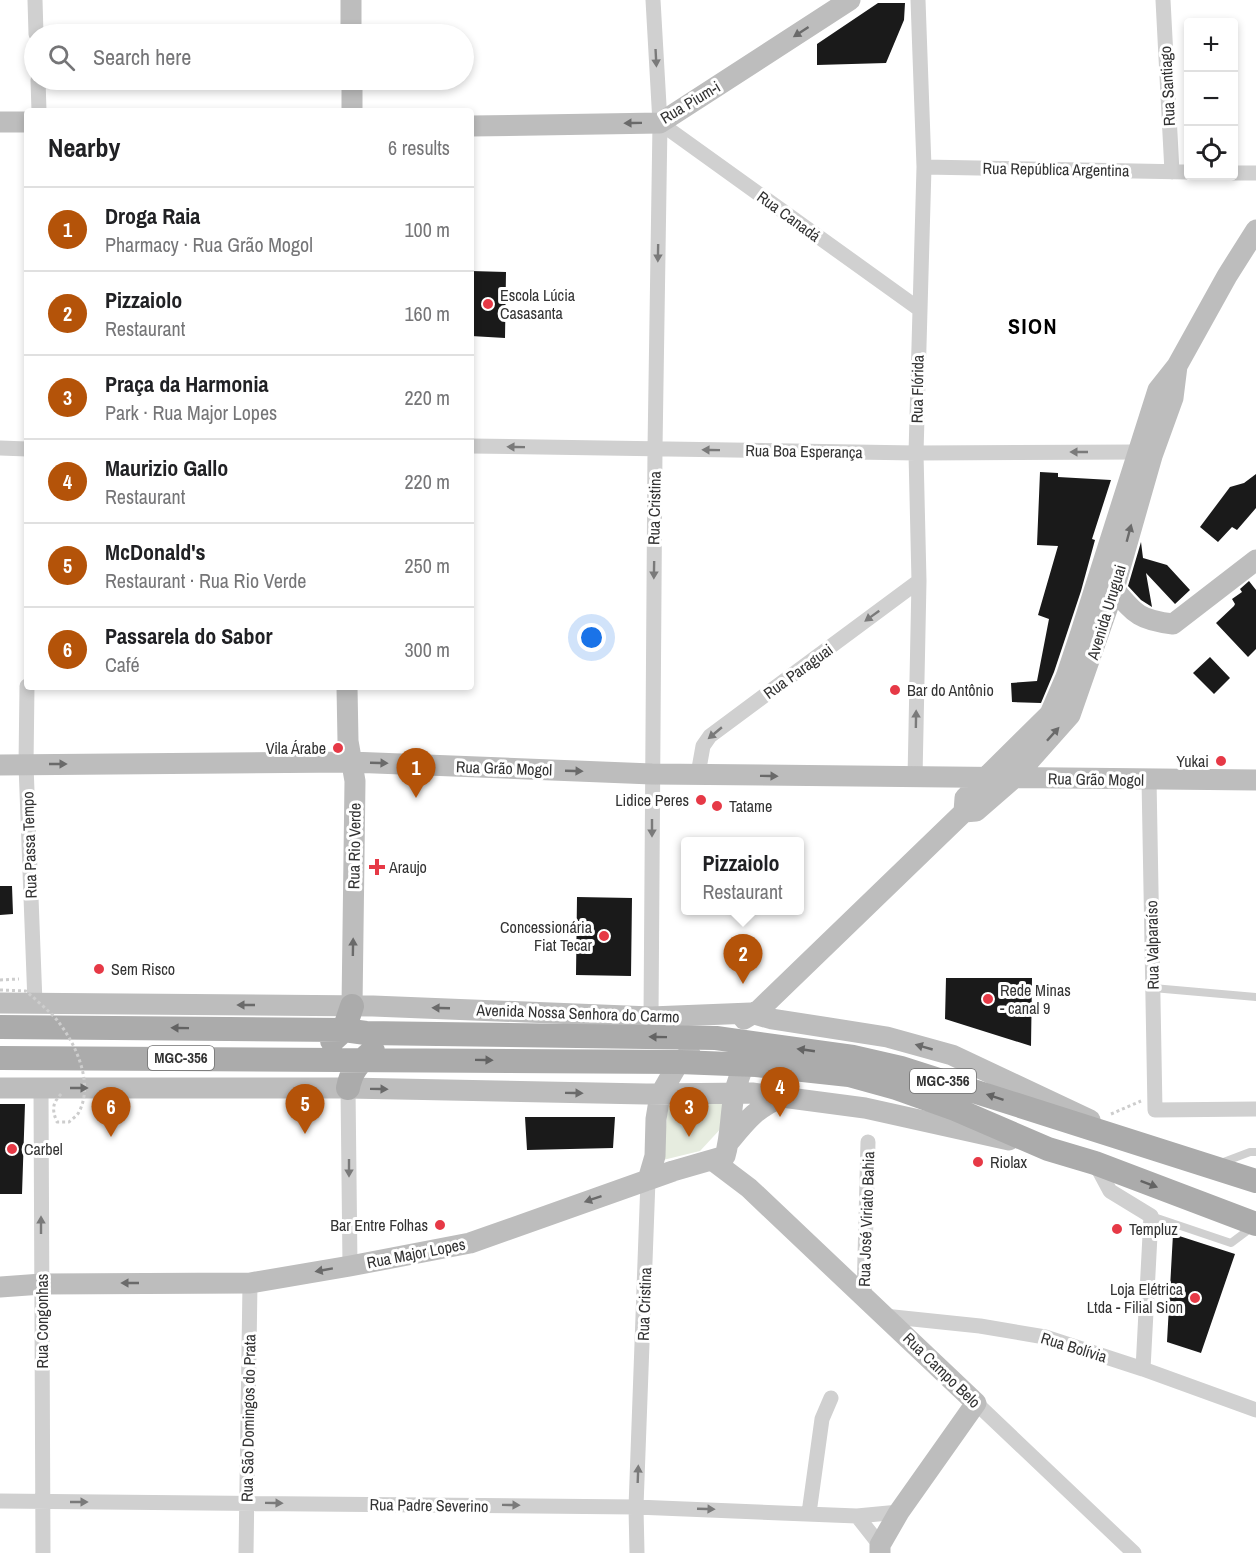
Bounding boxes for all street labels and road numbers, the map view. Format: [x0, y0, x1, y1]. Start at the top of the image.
street label: Rua Santiago [1154, 45, 1180, 127]
street label: Rua Pium-i [656, 75, 724, 129]
street label: Rua República Argentina [983, 157, 1130, 181]
street label: Rua Canadá [753, 185, 826, 247]
street label: Rua Flórida [905, 354, 929, 423]
street label: Rua Boa Esperança [745, 439, 864, 463]
street label: Rua Cristina [642, 470, 666, 545]
street label: Avenida Uruguai [1081, 562, 1131, 663]
street label: Rua Paraguai [759, 638, 837, 704]
street label: Rua Grão Mogol [456, 755, 553, 781]
street label: Rua Grão Mogol [1048, 767, 1144, 791]
street label: Rua Passa Tempo [16, 791, 42, 899]
street label: Rua Rio Verde [342, 803, 366, 889]
street label: Rua Valparaíso [1140, 900, 1164, 990]
street label: Avenida Nossa Senhora do Carmo [475, 998, 680, 1028]
road number: MGC-356 [148, 1046, 214, 1070]
road number: MGC-356 [910, 1069, 976, 1093]
street label: Rua José Viriato Bahia [853, 1150, 879, 1287]
street label: Rua Major Lopes [365, 1233, 467, 1273]
street label: Rua Cristina [632, 1266, 656, 1341]
street label: Rua Congonhas [31, 1274, 53, 1368]
street label: Rua Campo Belo [898, 1327, 986, 1413]
street label: Rua Bolívia [1038, 1327, 1110, 1368]
street label: Rua São Domingos do Prata [236, 1333, 260, 1502]
street label: Rua Padre Severino [369, 1493, 489, 1517]

